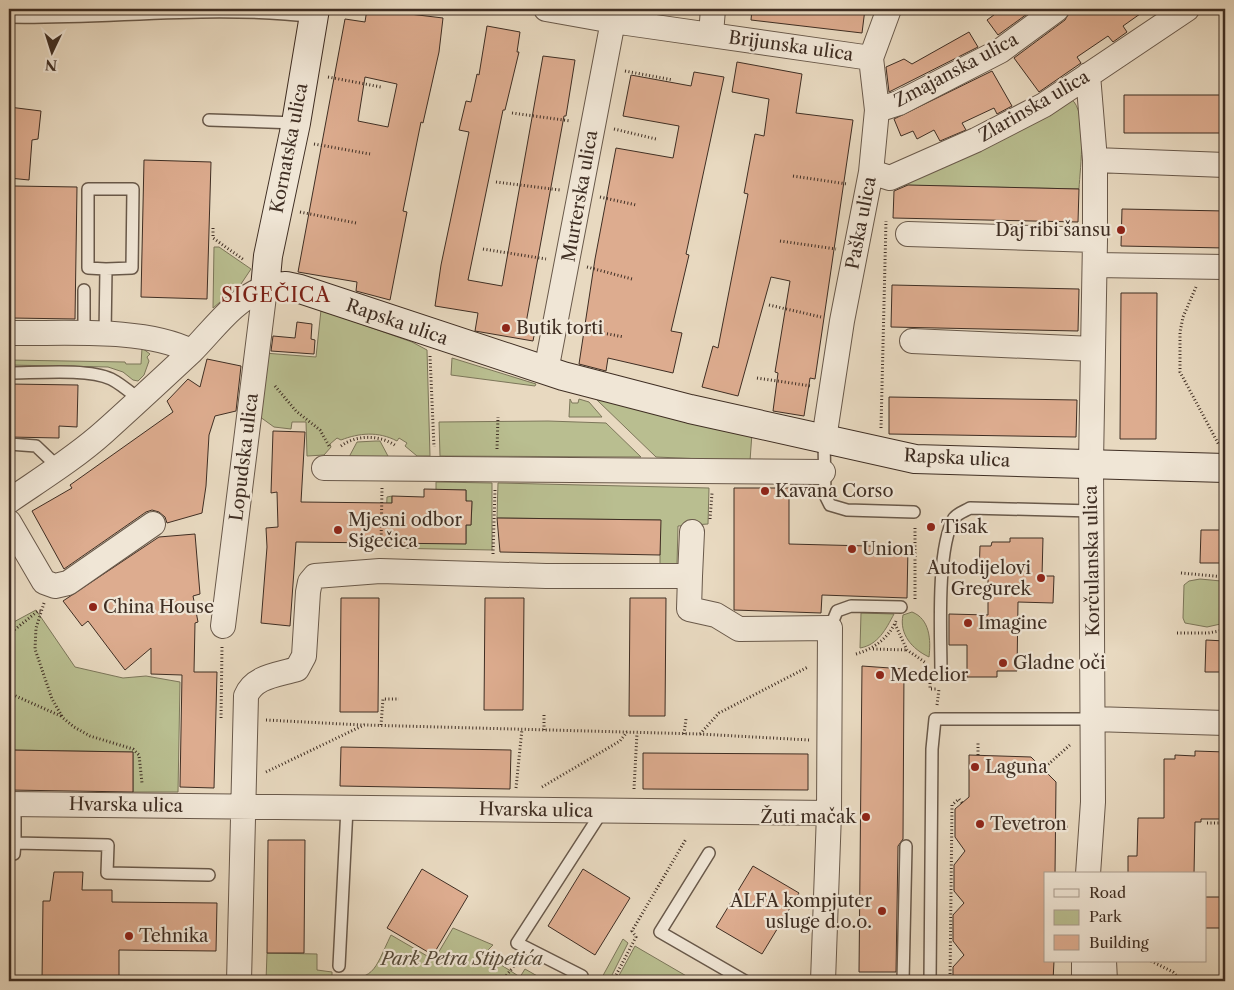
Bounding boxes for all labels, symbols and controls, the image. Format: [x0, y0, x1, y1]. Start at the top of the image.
street label: Brijunska ulica [727, 26, 855, 66]
north arrow [28, 28, 78, 78]
street label: Zmajanska ulica [890, 28, 1022, 112]
text: N [44, 56, 58, 74]
street label: Zlarinska ulica [975, 65, 1094, 147]
street label: Kornatska ulica [266, 81, 312, 215]
street label: Murterska ulica [558, 128, 603, 264]
street label: Paška ulica [841, 174, 881, 271]
place label: Daj ribi šansu [995, 219, 1111, 241]
marker: Daj ribi šansu [1115, 224, 1127, 236]
district label: SIGEČICA [221, 282, 331, 307]
street label: Rapska ulica [343, 294, 451, 350]
place label: Butik torti [516, 317, 604, 339]
marker: Butik torti [500, 322, 512, 334]
street label: Lopudska ulica [225, 391, 263, 522]
street label: Rapska ulica [903, 444, 1011, 472]
place label: Kavana Corso [775, 480, 893, 502]
marker: Kavana Corso [759, 485, 771, 497]
street label: Korčulanska ulica [1080, 485, 1104, 637]
place label: Mjesni odbor Sigečica [348, 509, 463, 552]
place label: Tisak [941, 516, 989, 538]
marker: Tisak [925, 521, 937, 533]
marker: Mjesni odbor Sigečica [332, 524, 344, 536]
place label: Union [862, 538, 914, 560]
marker: Union [846, 543, 858, 555]
place label: Autodijelovi Gregurek [926, 557, 1033, 600]
marker: Autodijelovi Gregurek [1035, 572, 1047, 584]
place label: China House [103, 596, 214, 618]
marker: China House [87, 601, 99, 613]
place label: Imagine [978, 612, 1047, 634]
marker: Imagine [962, 617, 974, 629]
place label: Gladne oči [1013, 652, 1106, 674]
marker: Gladne oči [997, 657, 1009, 669]
place label: Medelior [890, 664, 969, 686]
marker: Medelior [874, 669, 886, 681]
place label: Laguna [985, 756, 1048, 778]
marker: Laguna [969, 761, 981, 773]
street label: Hvarska ulica [69, 793, 184, 817]
street label: Hvarska ulica [479, 798, 594, 822]
place label: Žuti mačak [760, 804, 858, 828]
marker: Žuti mačak [860, 811, 872, 823]
place label: Tevetron [990, 813, 1067, 835]
marker: Tevetron [974, 818, 986, 830]
legend [1044, 872, 1206, 962]
text: Road [1089, 883, 1126, 902]
place label: ALFA kompjuter usluge d.o.o. [729, 890, 872, 933]
marker: ALFA kompjuter usluge d.o.o. [876, 905, 888, 917]
text: Park [1089, 907, 1123, 926]
place label: Tehnika [139, 925, 209, 947]
marker: Tehnika [123, 930, 135, 942]
text: Building [1089, 933, 1149, 952]
park label: Park Petra Stipetića [379, 948, 543, 970]

